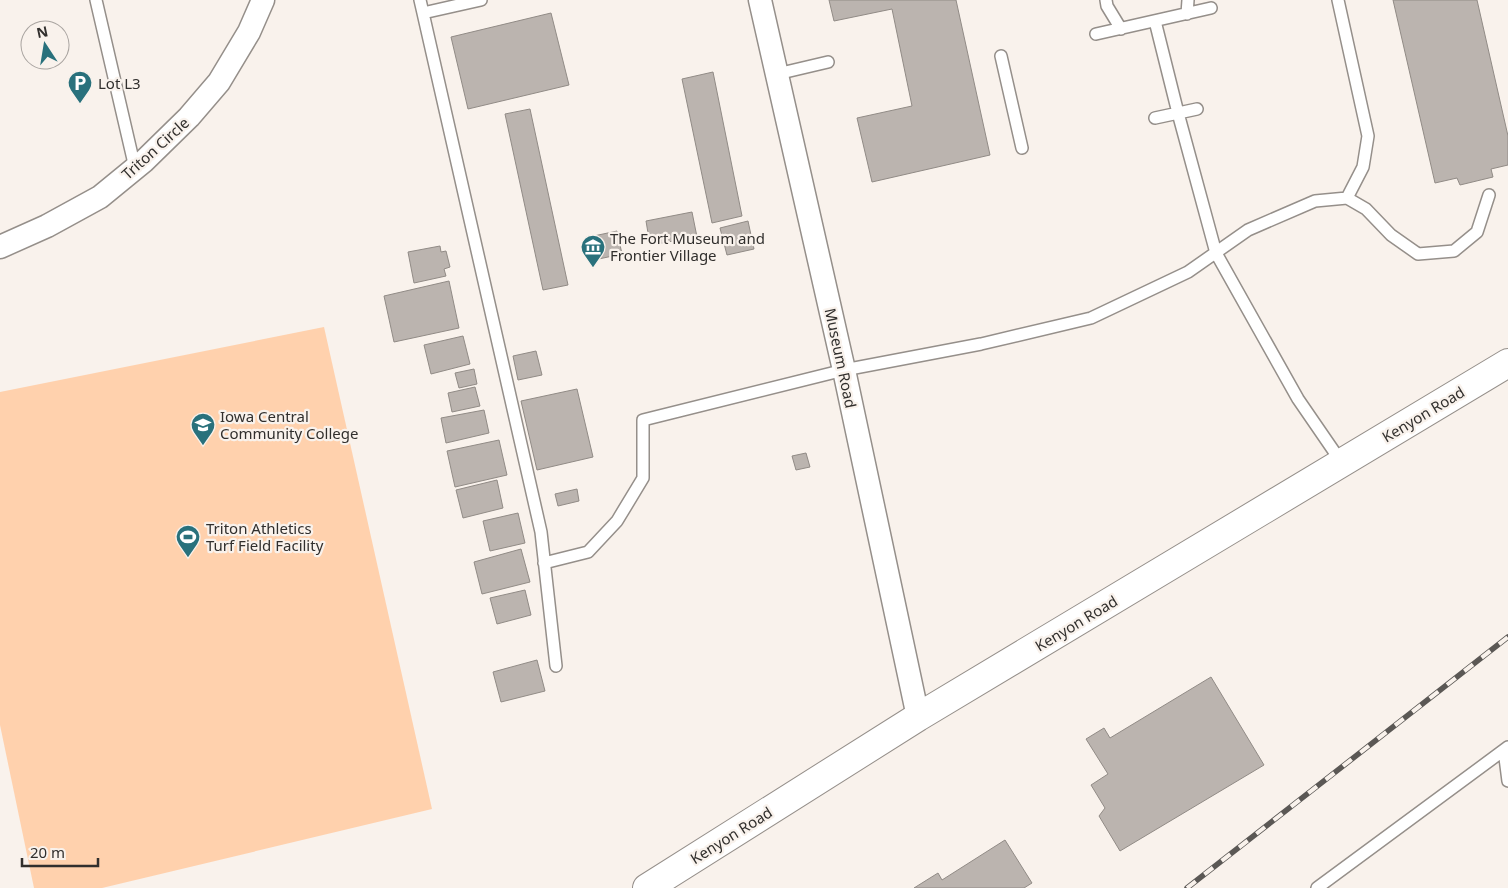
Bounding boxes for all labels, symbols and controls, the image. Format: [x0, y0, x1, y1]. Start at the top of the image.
north arrow [20, 20, 70, 70]
text: N [35, 21, 50, 42]
parking icon: Lot L3 [67, 70, 93, 104]
place label: Lot L3 [98, 73, 141, 93]
street label: Triton Circle [117, 112, 193, 184]
place label: The Fort Museum and Frontier Village [610, 228, 765, 265]
museum icon: The Fort Museum and Frontier Village [580, 234, 606, 268]
street label: Museum Road [821, 306, 861, 410]
street label: Kenyon Road [1378, 381, 1468, 447]
place label: Iowa Central Community College [220, 406, 358, 443]
school or university icon: Iowa Central Community College [190, 412, 216, 446]
place label: Triton Athletics Turf Field Facility [206, 518, 324, 555]
sports icon: Triton Athletics Turf Field Facility [175, 524, 201, 558]
street label: Kenyon Road [1031, 590, 1121, 656]
street label: Kenyon Road [686, 802, 776, 868]
scale bar [22, 836, 99, 868]
text: 20 m [30, 842, 65, 862]

